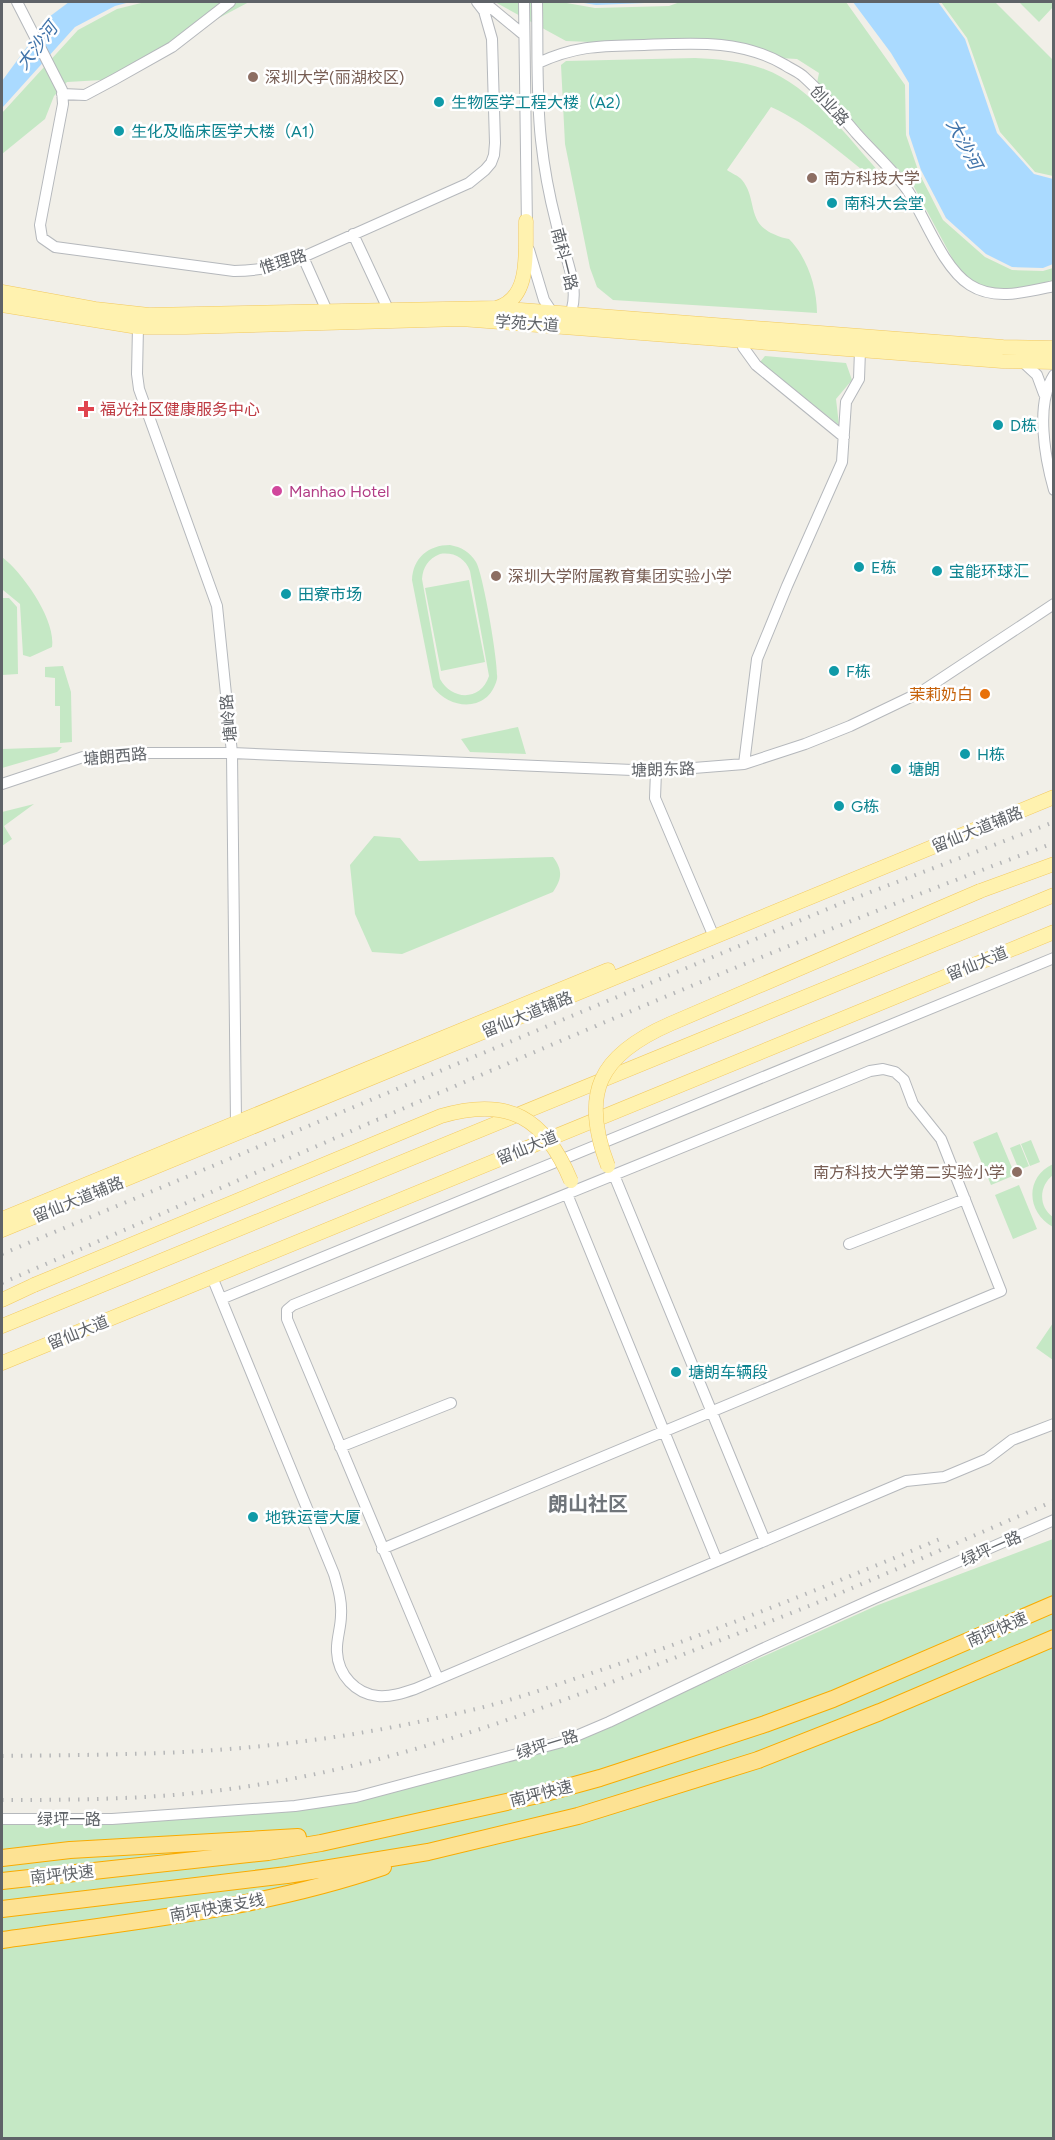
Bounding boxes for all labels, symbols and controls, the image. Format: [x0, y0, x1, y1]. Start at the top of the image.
water label: 大沙河 [12, 16, 64, 74]
place label: 深圳大学(丽湖校区) [265, 68, 404, 87]
marker: 深圳大学(丽湖校区) [246, 70, 260, 84]
street label: 创业路 [806, 81, 853, 129]
place label: 生物医学工程大楼（A2） [451, 93, 631, 112]
marker: 生物医学工程大楼（A2） [432, 95, 446, 109]
water label: 大沙河 [942, 115, 988, 176]
place label: 生化及临床医学大楼（A1） [131, 122, 324, 141]
marker: 生化及临床医学大楼（A1） [112, 124, 126, 138]
place label: 南方科技大学 [824, 169, 920, 188]
marker: 南方科技大学 [805, 171, 819, 185]
place label: 南科大会堂 [844, 194, 924, 213]
marker: 南科大会堂 [825, 196, 839, 210]
street label: 南科一路 [548, 226, 581, 292]
street label: 惟理路 [257, 245, 309, 278]
street label: 学苑大道 [494, 312, 560, 335]
marker: 福光社区健康服务中心 [77, 400, 95, 418]
place label: 福光社区健康服务中心 [100, 400, 260, 419]
place label: D栋 [1010, 416, 1037, 435]
marker: D栋 [991, 418, 1005, 432]
place label: Manhao Hotel [289, 482, 390, 501]
marker: Manhao Hotel [270, 484, 284, 498]
place label: E栋 [871, 558, 896, 577]
marker: E栋 [852, 560, 866, 574]
place label: 宝能环球汇 [949, 562, 1029, 581]
marker: 宝能环球汇 [930, 564, 944, 578]
place label: 深圳大学附属教育集团实验小学 [508, 567, 732, 586]
marker: 深圳大学附属教育集团实验小学 [489, 569, 503, 583]
place label: 田寮市场 [298, 585, 362, 604]
marker: 田寮市场 [279, 587, 293, 601]
place label: F栋 [846, 662, 871, 681]
marker: F栋 [827, 664, 841, 678]
place label: 茉莉奶白 [909, 685, 973, 704]
marker: 茉莉奶白 [978, 687, 992, 701]
street label: 塘岭路 [217, 693, 240, 743]
street label: 塘朗西路 [82, 744, 148, 769]
place label: H栋 [977, 745, 1005, 764]
marker: H栋 [958, 747, 972, 761]
street label: 塘朗东路 [631, 759, 695, 780]
place label: 塘朗 [908, 760, 940, 779]
marker: 塘朗 [889, 762, 903, 776]
place label: G栋 [851, 797, 879, 816]
marker: G栋 [832, 799, 846, 813]
street label: 留仙大道辅路 [929, 803, 1025, 856]
street label: 留仙大道 [944, 943, 1010, 984]
street label: 留仙大道辅路 [479, 988, 575, 1041]
street label: 留仙大道 [494, 1127, 560, 1168]
place label: 南方科技大学第二实验小学 [813, 1163, 1005, 1182]
marker: 南方科技大学第二实验小学 [1010, 1165, 1024, 1179]
street label: 留仙大道辅路 [30, 1173, 126, 1226]
street label: 留仙大道 [45, 1312, 111, 1353]
place label: 塘朗车辆段 [688, 1363, 768, 1382]
marker: 塘朗车辆段 [669, 1365, 683, 1379]
district label: 朗山社区 [548, 1492, 628, 1516]
place label: 地铁运营大厦 [265, 1508, 361, 1527]
marker: 地铁运营大厦 [246, 1510, 260, 1524]
street label: 绿坪一路 [958, 1527, 1024, 1570]
street label: 南坪快速 [964, 1608, 1030, 1651]
street label: 绿坪一路 [514, 1726, 581, 1763]
street label: 南坪快速 [508, 1777, 574, 1810]
street label: 绿坪一路 [37, 1810, 101, 1829]
street label: 南坪快速 [29, 1862, 95, 1887]
street label: 南坪快速支线 [168, 1890, 266, 1925]

